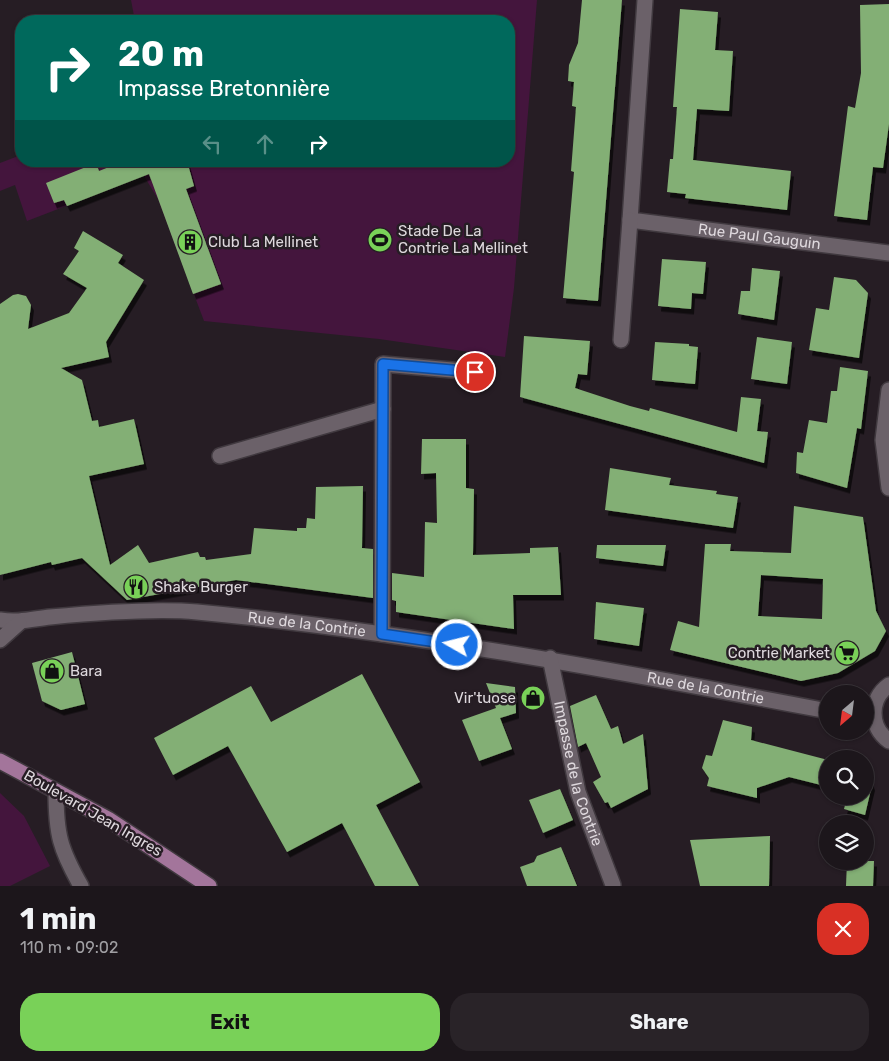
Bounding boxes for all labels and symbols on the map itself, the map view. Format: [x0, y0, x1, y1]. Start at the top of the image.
street label: Rue Paul Gauguin [697, 220, 822, 253]
place label: Stade De La Contrie La Mellinet [398, 222, 528, 257]
sports icon: Stade De La Contrie La Mellinet [367, 227, 393, 253]
building icon: Club La Mellinet [177, 229, 203, 255]
place label: Club La Mellinet [208, 233, 318, 251]
pin [454, 351, 496, 393]
restaurant icon: Shake Burger [123, 574, 149, 600]
place label: Shake Burger [154, 578, 248, 596]
street label: Rue de la Contrie [247, 608, 367, 641]
position arrow [430, 618, 482, 670]
supermarket icon: Contrie Market [834, 640, 860, 666]
place label: Contrie Market [728, 644, 830, 662]
shop icon: Bara [39, 658, 65, 684]
place label: Bara [70, 662, 102, 680]
street label: Rue de la Contrie [646, 668, 766, 708]
shop icon: Vir'tuose [520, 685, 546, 711]
north arrow [819, 685, 874, 740]
place label: Vir'tuose [454, 689, 516, 707]
street label: Impasse de la Contrie [550, 699, 607, 849]
street label: Boulevard Jean Ingres [21, 766, 166, 860]

